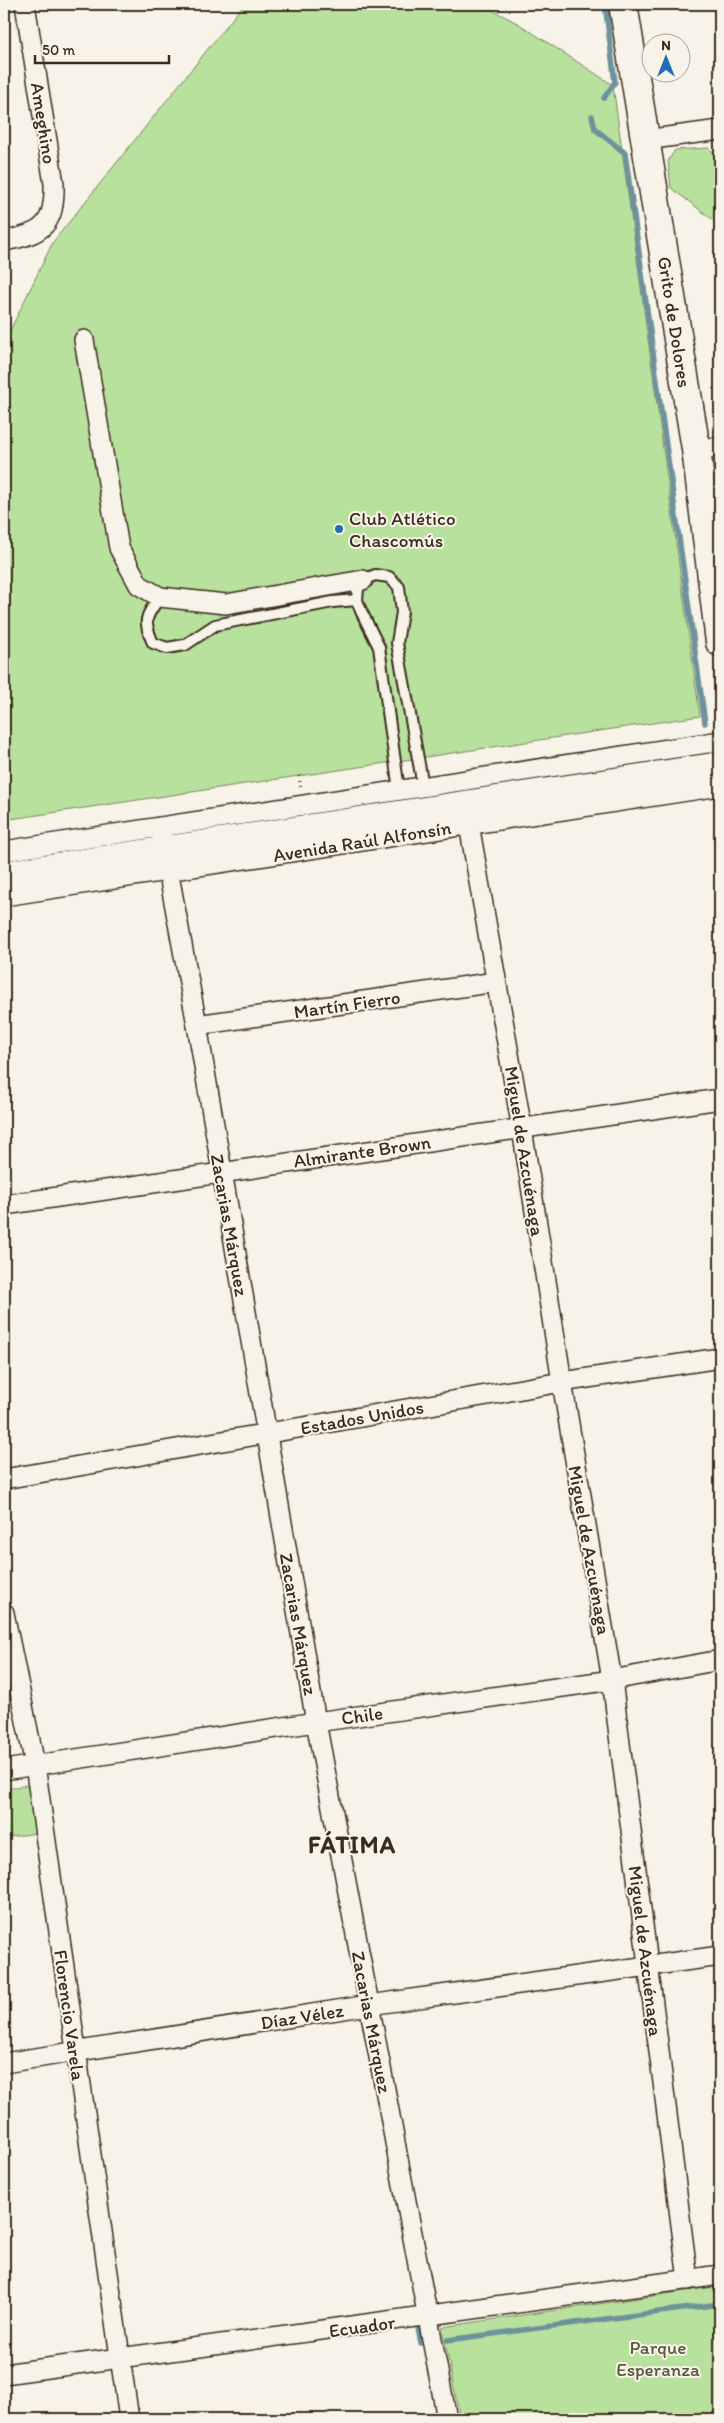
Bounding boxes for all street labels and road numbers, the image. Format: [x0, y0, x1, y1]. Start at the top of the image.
street label: Ameghino [26, 81, 61, 165]
street label: Grito de Dolores [653, 255, 696, 389]
street label: Avenida Raúl Alfonsín [271, 816, 453, 867]
street label: Martín Fierro [292, 986, 402, 1023]
street label: Miguel de Azcuénaga [500, 1064, 549, 1238]
street label: Almirante Brown [292, 1130, 432, 1173]
street label: Zacarias Márquez [206, 1152, 253, 1298]
street label: Estados Unidos [299, 1395, 426, 1440]
street label: Miguel de Azcuénaga [563, 1464, 616, 1637]
street label: Zacarias Márquez [275, 1551, 322, 1697]
street label: Chile [340, 1701, 384, 1730]
street label: Miguel de Azcuénaga [624, 1864, 667, 2038]
street label: Florencio Varela [49, 1948, 90, 2082]
street label: Zacarias Márquez [346, 1949, 397, 2095]
street label: Díaz Vélez [259, 1999, 345, 2034]
street label: Ecuador [327, 2310, 397, 2343]

